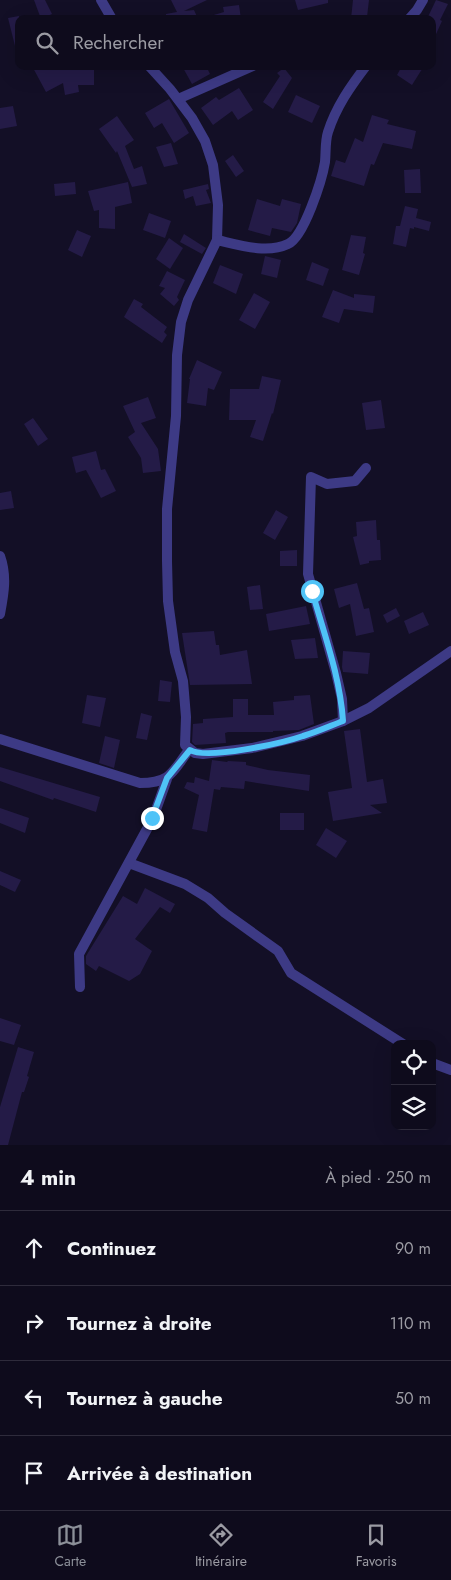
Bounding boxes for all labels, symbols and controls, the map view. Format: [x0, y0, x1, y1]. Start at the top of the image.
search box [15, 15, 436, 70]
icon: search [33, 29, 61, 57]
text: Rechercher [73, 29, 164, 56]
route start [301, 580, 324, 603]
route end [141, 807, 164, 830]
map controls [391, 1040, 436, 1130]
button: locate [391, 1040, 436, 1085]
button: layers [391, 1085, 436, 1130]
text: 4 min [20, 1163, 76, 1193]
text: À pied · 250 m [326, 1166, 431, 1189]
icon: ahead [20, 1234, 48, 1262]
text: Continuez [67, 1235, 156, 1262]
text: 90 m [395, 1237, 431, 1260]
icon: right [20, 1309, 48, 1337]
text: Tournez à droite [67, 1310, 212, 1337]
text: 110 m [390, 1312, 431, 1335]
icon: left [20, 1384, 48, 1412]
text: Tournez à gauche [67, 1385, 223, 1412]
text: 50 m [395, 1387, 431, 1410]
icon: arrive [20, 1459, 48, 1487]
text: Arrivée à destination [67, 1460, 252, 1487]
tab: Carte [54, 1521, 86, 1571]
tab: Itinéraire [195, 1521, 247, 1571]
tab: Favoris [356, 1521, 397, 1571]

